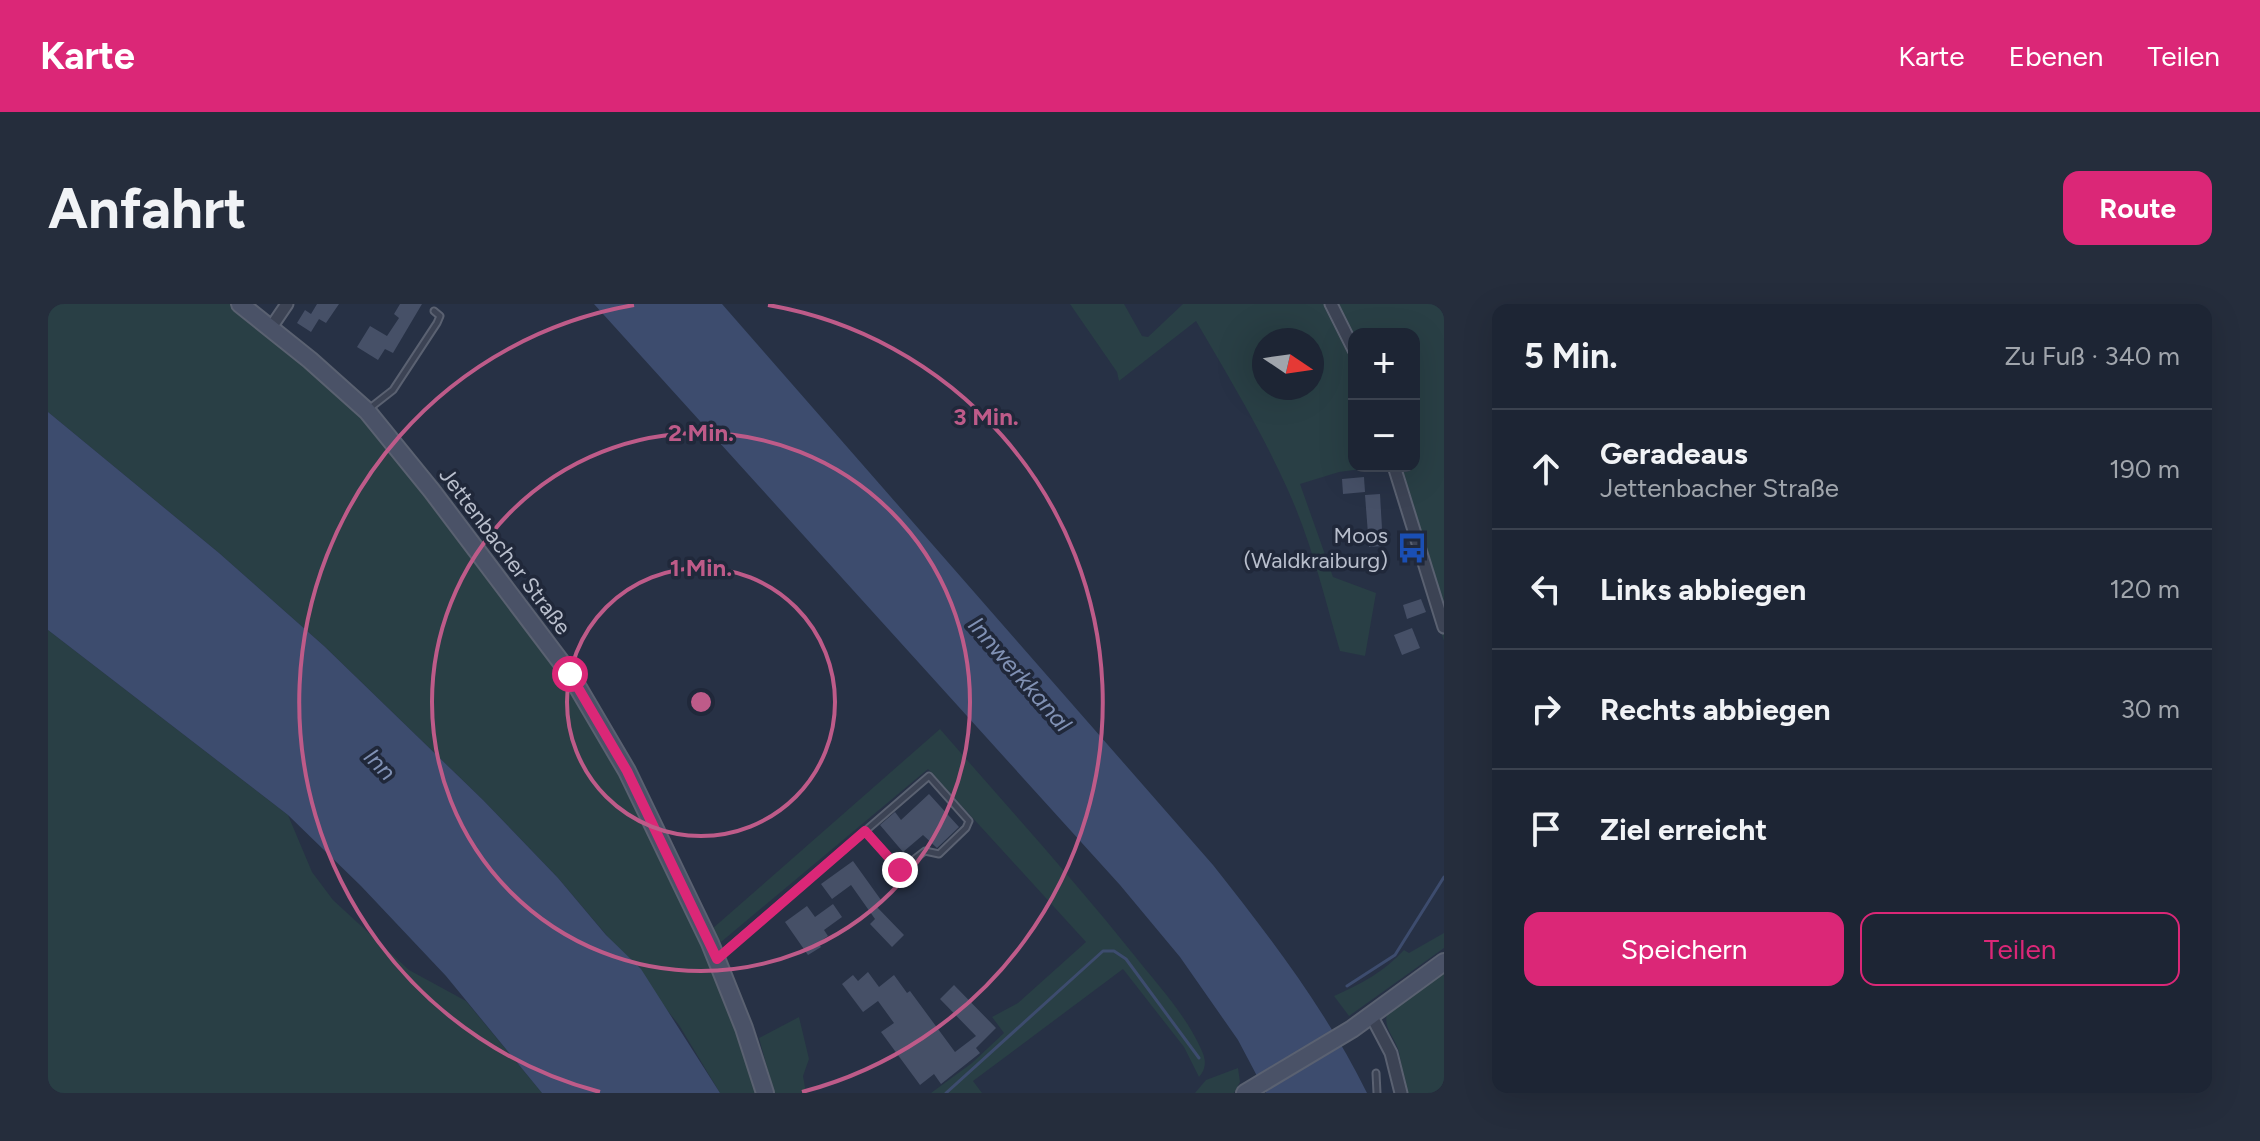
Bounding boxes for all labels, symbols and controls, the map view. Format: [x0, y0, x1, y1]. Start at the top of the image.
text: Karte [40, 33, 135, 79]
text: Karte [1898, 39, 1965, 73]
text: Ebenen [2009, 39, 2103, 73]
text: Teilen [2147, 39, 2220, 73]
button: Route [2063, 171, 2212, 245]
text: Anfahrt [48, 175, 247, 242]
north arrow [1252, 328, 1324, 400]
map controls [1348, 328, 1420, 472]
button: + [1348, 328, 1420, 400]
text: 5 Min. [1524, 336, 1618, 377]
text: Zu Fuß · 340 m [2004, 340, 2180, 372]
button: − [1348, 400, 1420, 472]
text: 3 Min. [953, 402, 1019, 431]
text: 2 Min. [668, 418, 734, 447]
text: Geradeaus [1600, 435, 1748, 472]
icon: ahead [1524, 447, 1568, 491]
text: 190 m [2109, 453, 2180, 485]
street label: Jettenbacher Straße [433, 462, 577, 640]
text: Jettenbacher Straße [1600, 472, 1839, 504]
place label: Moos (Waldkraiburg) [1243, 522, 1388, 574]
bus stop icon: Moos (Waldkraiburg) [1395, 531, 1429, 565]
text: 1 Min. [670, 553, 732, 582]
icon: left [1524, 567, 1568, 611]
text: Links abbiegen [1600, 571, 1806, 608]
text: 120 m [2110, 573, 2180, 605]
water label: Innwerkkanal [962, 611, 1078, 738]
route start [552, 656, 588, 692]
icon: right [1524, 687, 1568, 731]
centre of rings [687, 688, 715, 716]
text: Rechts abbiegen [1600, 691, 1831, 728]
text: 30 m [2121, 693, 2180, 725]
water label: Inn [358, 742, 402, 786]
icon: arrive [1524, 807, 1568, 851]
text: Ziel erreicht [1600, 811, 1767, 848]
route end [882, 852, 918, 888]
button: Speichern [1524, 912, 1844, 986]
button: Teilen [1860, 912, 2180, 986]

